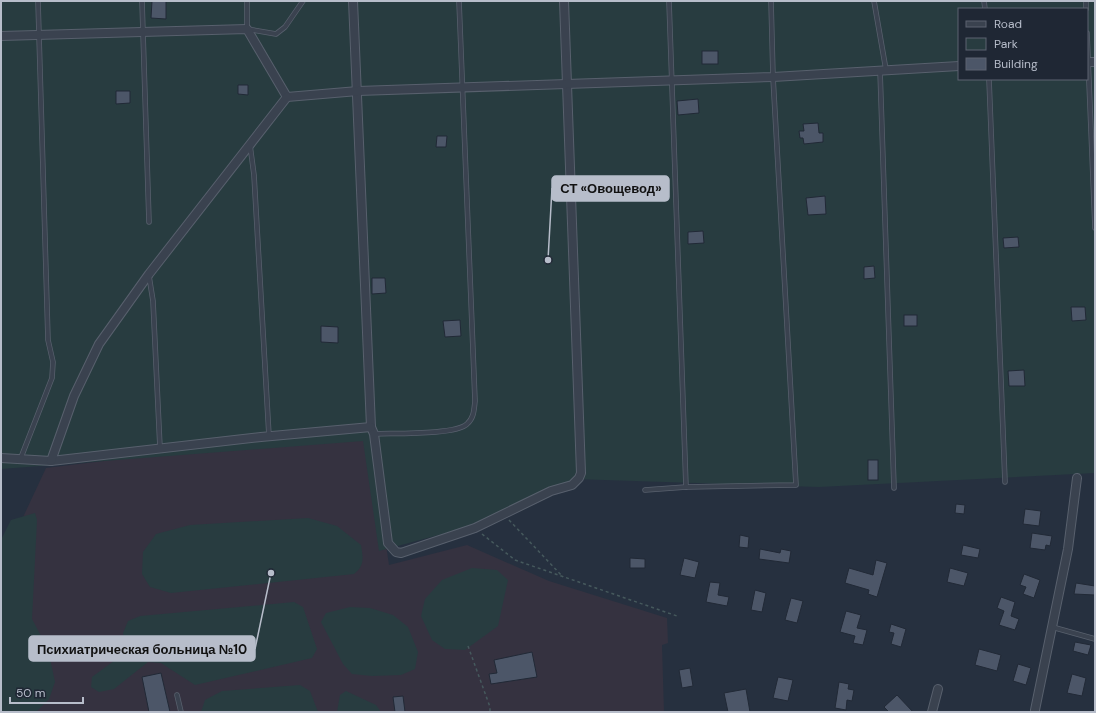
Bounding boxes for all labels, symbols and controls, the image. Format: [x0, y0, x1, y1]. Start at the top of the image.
legend [958, 8, 1088, 80]
text: Road [994, 16, 1022, 32]
text: Park [994, 36, 1018, 52]
text: Building [994, 56, 1038, 72]
callout: СТ «Овощевод» [552, 176, 669, 201]
text: СТ «Овощевод» [560, 180, 662, 197]
callout: Психиатрическая больница №10 [29, 636, 255, 661]
text: Психиатрическая больница №10 [37, 641, 247, 658]
scale bar [10, 679, 83, 705]
text: 50 m [16, 685, 45, 701]

